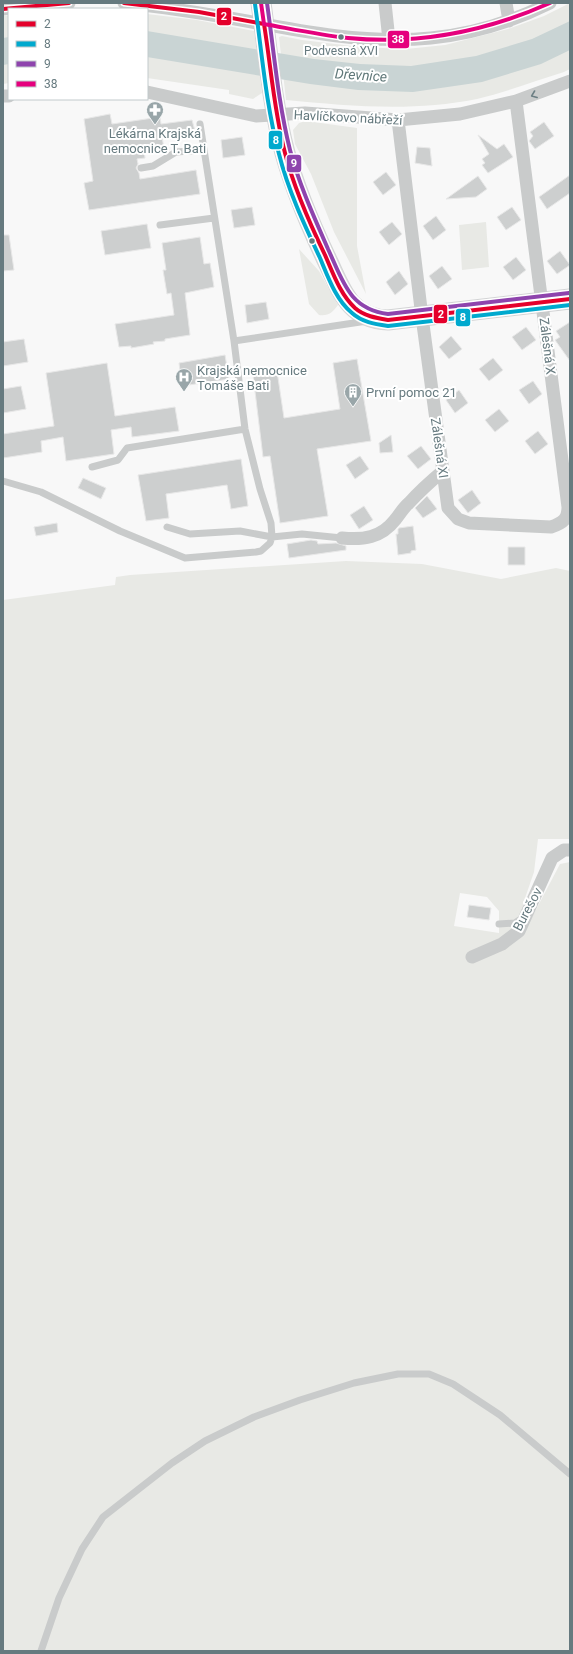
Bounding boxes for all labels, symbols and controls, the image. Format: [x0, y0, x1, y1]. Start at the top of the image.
line badge: 2 [216, 7, 232, 26]
legend [8, 8, 148, 100]
text: 2 [221, 10, 227, 23]
text: 2 [44, 17, 51, 31]
line badge: 38 [387, 30, 410, 49]
marker: Podvesná XVI [336, 32, 346, 42]
text: 38 [392, 33, 404, 46]
text: 8 [44, 37, 51, 51]
place label: Podvesná XVI [304, 44, 378, 58]
text: 9 [44, 57, 51, 71]
water label: Dřevnice [334, 65, 388, 85]
text: 38 [44, 77, 58, 91]
one-way arrow [530, 90, 537, 98]
pharmacy icon: Lékárna Krajská nemocnice T. Bati [145, 100, 165, 125]
street label: Havlíčkovo nábřeží [293, 107, 404, 128]
place label: Lékárna Krajská nemocnice T. Bati [104, 126, 206, 156]
line badge: 8 [268, 130, 283, 150]
text: 8 [273, 134, 279, 147]
line badge: 9 [286, 154, 302, 173]
text: 9 [291, 157, 297, 170]
unlabelled marker [307, 236, 317, 246]
line badge: 2 [433, 304, 448, 324]
text: 2 [438, 308, 444, 321]
line badge: 8 [455, 308, 471, 327]
text: 8 [460, 311, 466, 324]
street label: Zálešná X [537, 317, 558, 375]
place label: Krajská nemocnice Tomáše Bati [197, 363, 307, 393]
hospital icon: Krajská nemocnice Tomáše Bati [174, 367, 194, 392]
building icon: První pomoc 21 [343, 382, 363, 407]
place label: První pomoc 21 [366, 385, 457, 400]
street label: Zálešná XI [428, 417, 451, 479]
street label: Burešov [510, 884, 545, 933]

